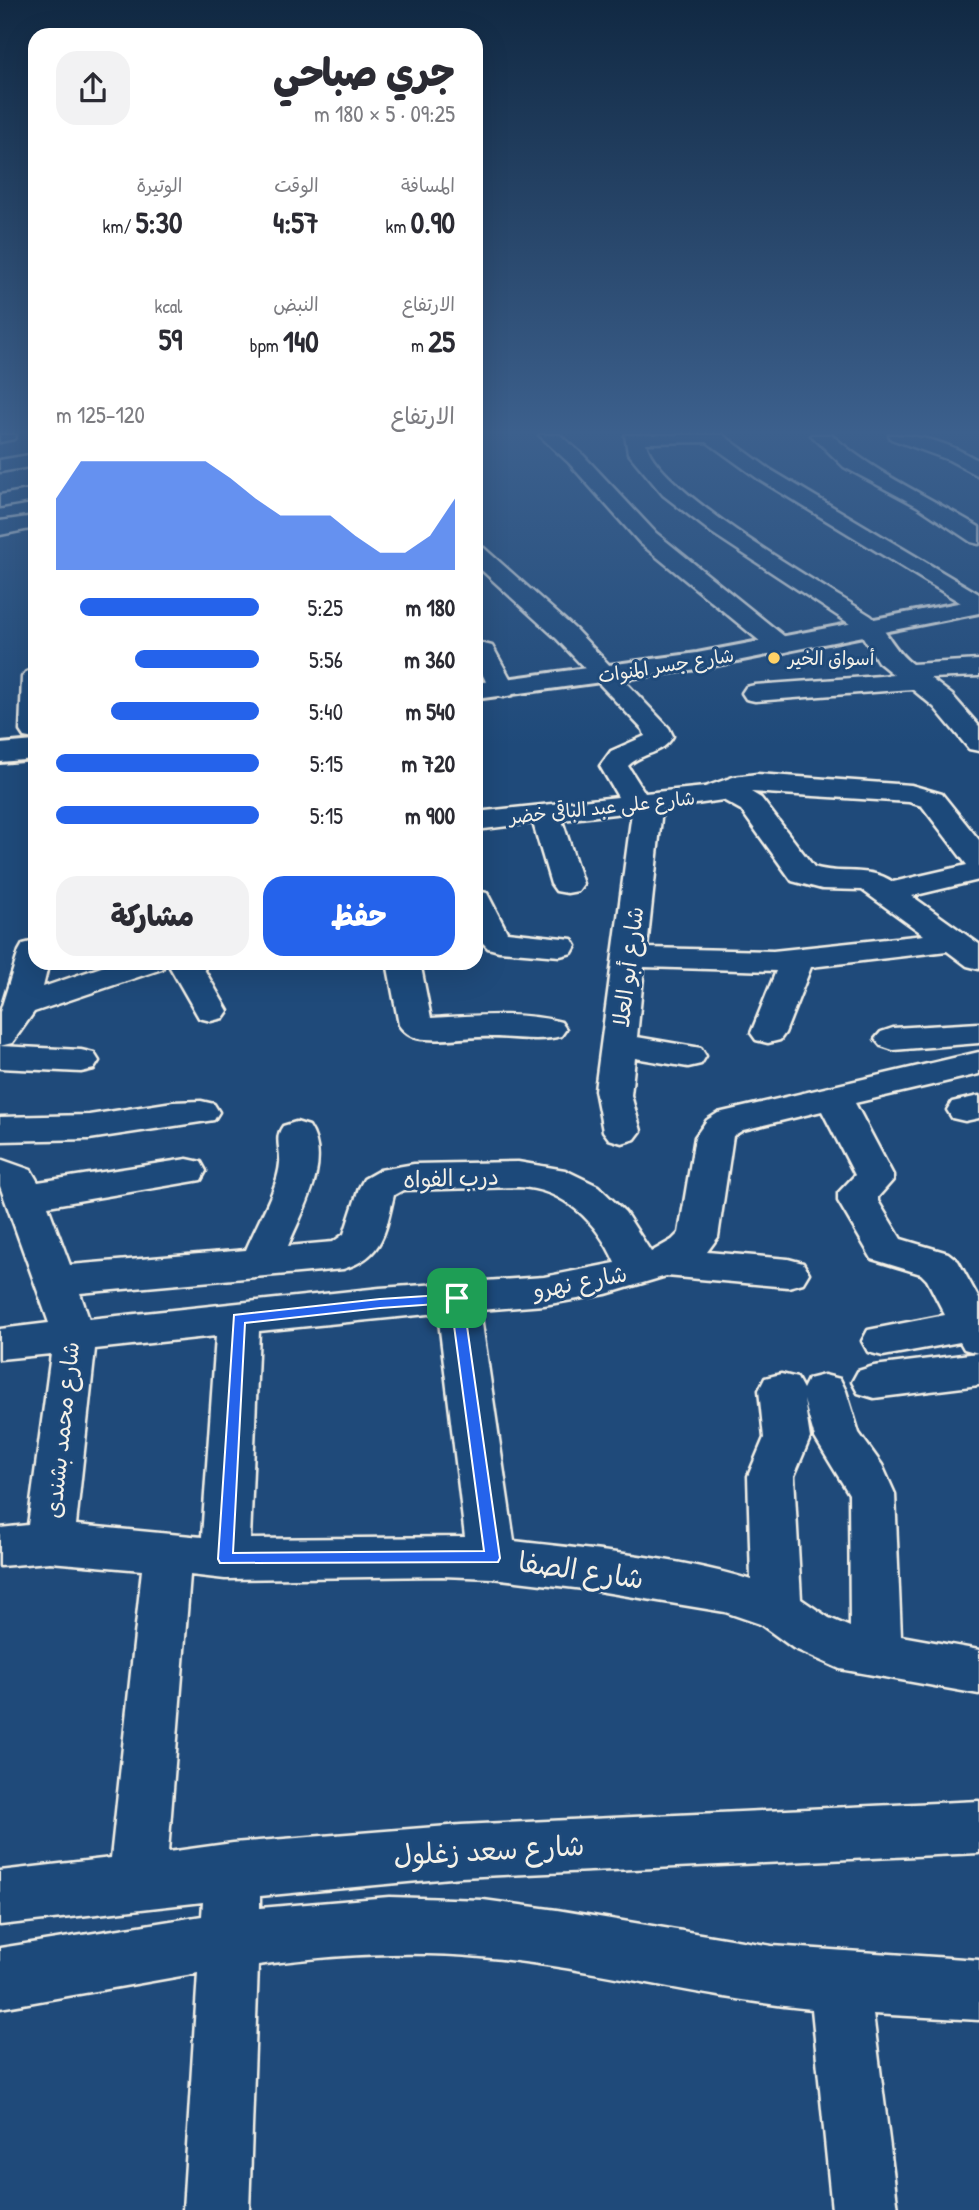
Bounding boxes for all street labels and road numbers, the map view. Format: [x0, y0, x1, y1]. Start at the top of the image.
street label: شارع جسر المنوات [596, 641, 736, 690]
street label: شارع على عبد الباقى خضر [506, 784, 696, 831]
street label: شارع أبو العلا [605, 905, 651, 1029]
street label: درب الفواه [403, 1160, 499, 1195]
street label: شارع نهرو [528, 1257, 630, 1307]
street label: شارع محمد بشندى [37, 1340, 87, 1520]
street label: شارع الصفا [516, 1542, 646, 1599]
street label: شارع سعد زغلول [393, 1826, 586, 1875]

